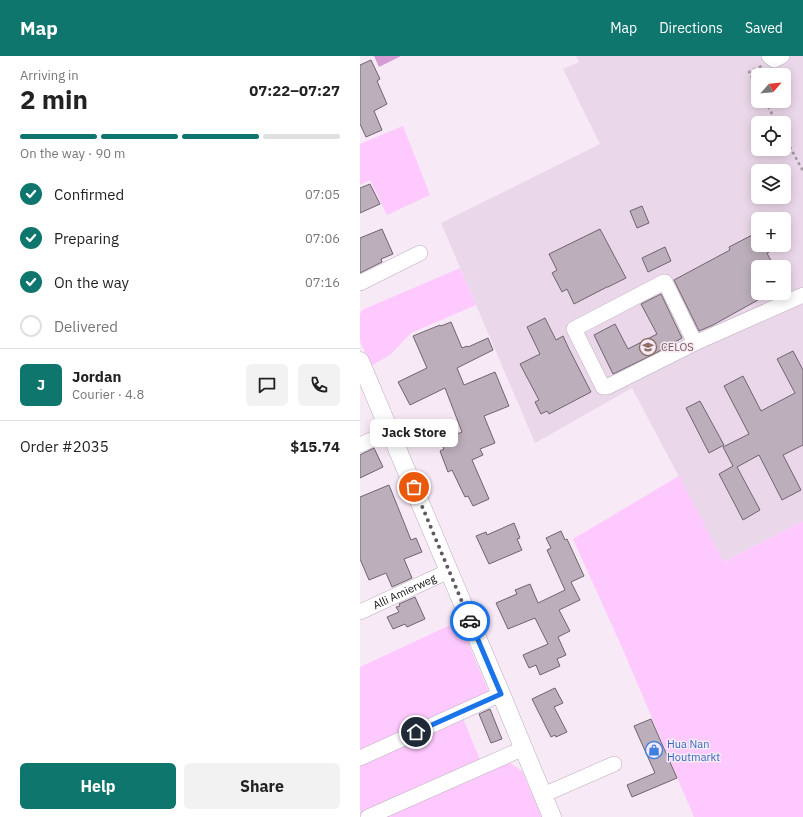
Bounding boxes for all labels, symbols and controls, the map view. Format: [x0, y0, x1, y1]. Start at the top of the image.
text: Map [20, 16, 58, 40]
text: Map [610, 19, 637, 37]
text: Directions [659, 19, 723, 37]
text: Saved [745, 19, 783, 37]
text: Arriving in [20, 67, 79, 84]
north arrow [751, 68, 791, 108]
map controls [751, 68, 791, 300]
text: 07:22–07:27 [249, 81, 340, 100]
text: 2 min [20, 82, 88, 116]
button: locate [751, 116, 791, 156]
text: On the way · 90 m [20, 145, 125, 162]
button: layers [751, 164, 791, 204]
icon: check [20, 183, 42, 205]
text: Confirmed [54, 185, 124, 204]
text: 07:05 [305, 186, 340, 203]
button: + [751, 212, 791, 252]
icon: check [20, 227, 42, 249]
text: Preparing [54, 229, 119, 248]
text: 07:06 [305, 230, 340, 247]
button: − [751, 260, 791, 300]
icon: check [20, 271, 42, 293]
text: On the way [54, 273, 129, 292]
text: 07:16 [305, 274, 340, 291]
text: Delivered [54, 317, 118, 336]
school or university icon: CELOS [638, 337, 658, 357]
place label: CELOS [661, 340, 694, 354]
button: chat [246, 364, 288, 406]
button: phone [298, 364, 340, 406]
text: Jordan [72, 367, 121, 386]
text: J [37, 375, 45, 394]
text: Courier · 4.8 [72, 386, 144, 403]
callout: Jack Store [370, 419, 458, 447]
text: Jack Store [382, 424, 446, 441]
text: Order #2035 [20, 437, 109, 456]
text: $15.74 [290, 437, 340, 456]
pin [397, 470, 431, 504]
icon: bag [403, 476, 425, 498]
street label: Alli Amierweg [371, 571, 439, 612]
courier [450, 601, 490, 641]
icon: car [459, 610, 481, 632]
pin [399, 715, 433, 749]
icon: home [405, 721, 427, 743]
place label: Hua Nan Houtmarkt [667, 737, 720, 764]
shop icon: Hua Nan Houtmarkt [644, 740, 664, 760]
button: Help [20, 763, 176, 809]
button: Share [184, 763, 340, 809]

